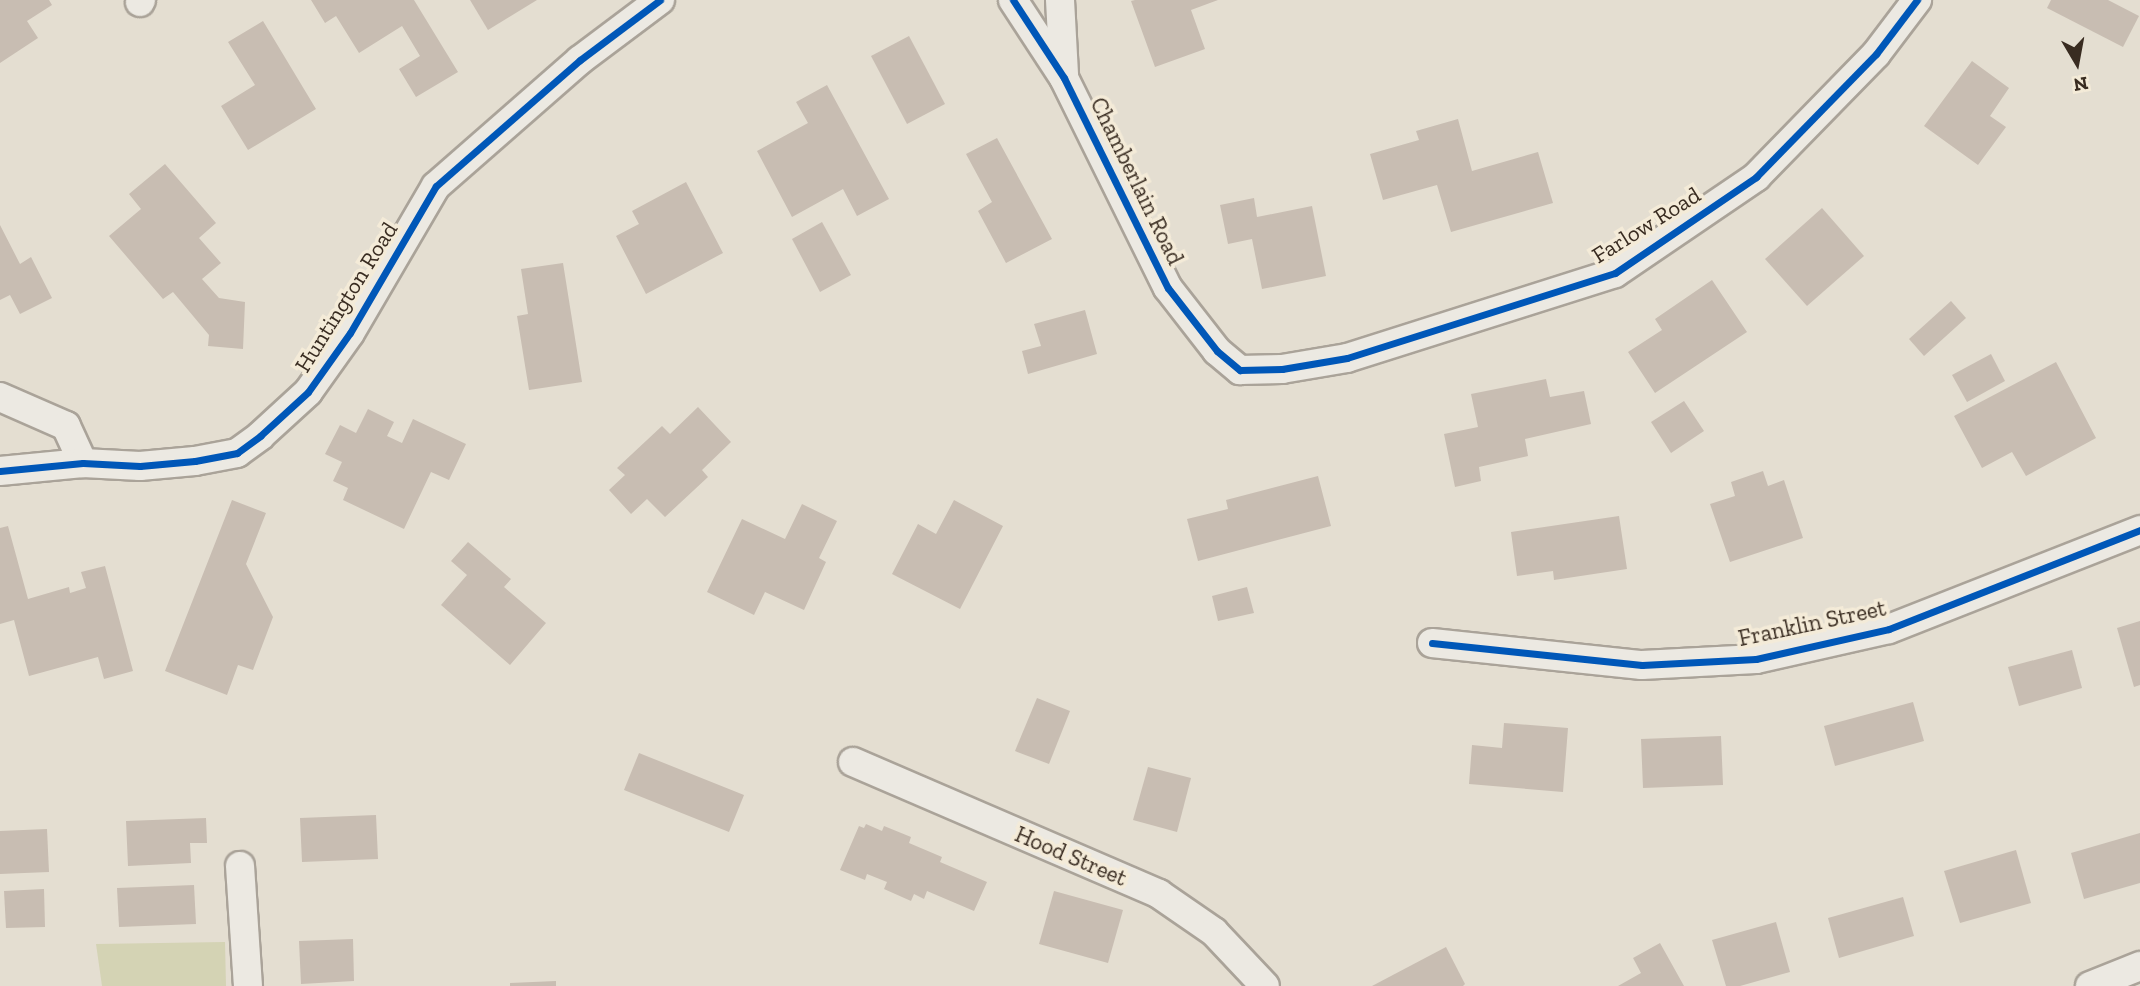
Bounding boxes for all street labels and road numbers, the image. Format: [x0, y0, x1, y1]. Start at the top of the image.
street label: Chamberlain Road [1085, 93, 1189, 269]
street label: Farlow Road [1586, 181, 1706, 269]
street label: Huntington Road [289, 217, 403, 377]
street label: Franklin Street [1736, 594, 1888, 652]
street label: Hood Street [1011, 820, 1131, 892]

